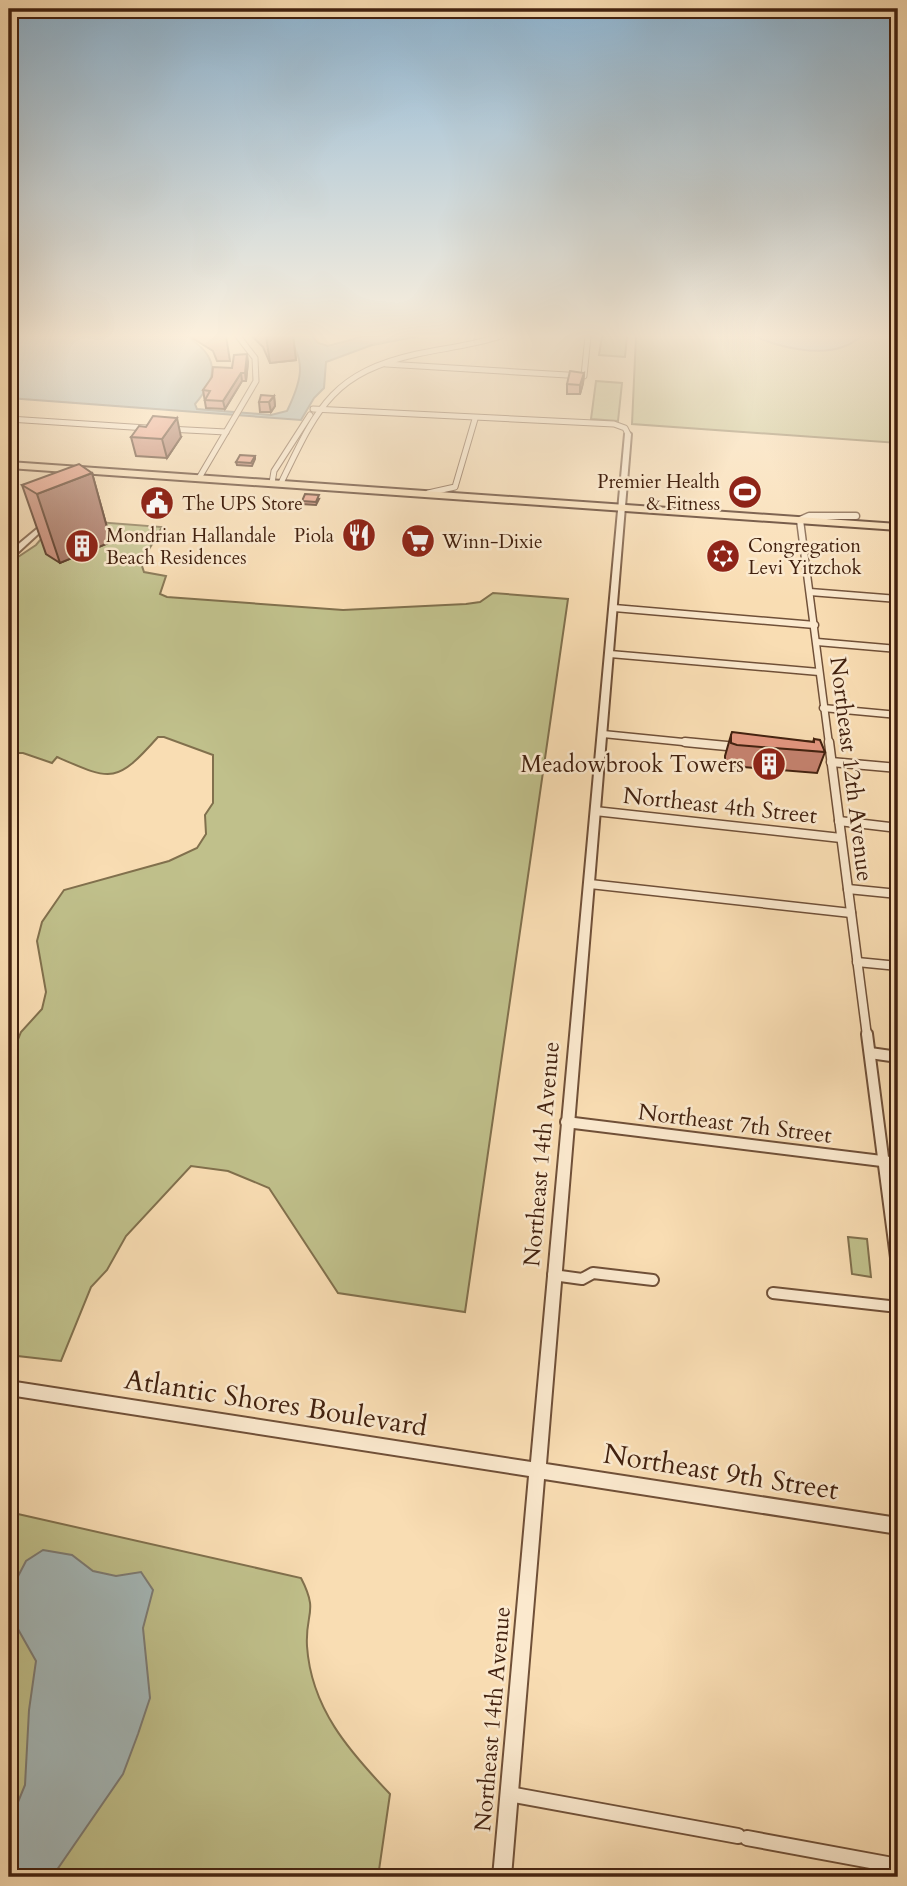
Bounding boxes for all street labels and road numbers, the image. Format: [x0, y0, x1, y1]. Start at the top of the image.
street label: Northeast 12th Avenue [822, 655, 881, 883]
street label: Northeast 4th Street [621, 780, 819, 831]
street label: Northeast 14th Avenue [516, 1040, 567, 1268]
street label: Northeast 7th Street [636, 1096, 834, 1151]
street label: Atlantic Shores Boulevard [122, 1360, 430, 1446]
street label: Northeast 9th Street [601, 1435, 841, 1509]
street label: Northeast 14th Avenue [467, 1605, 518, 1833]

